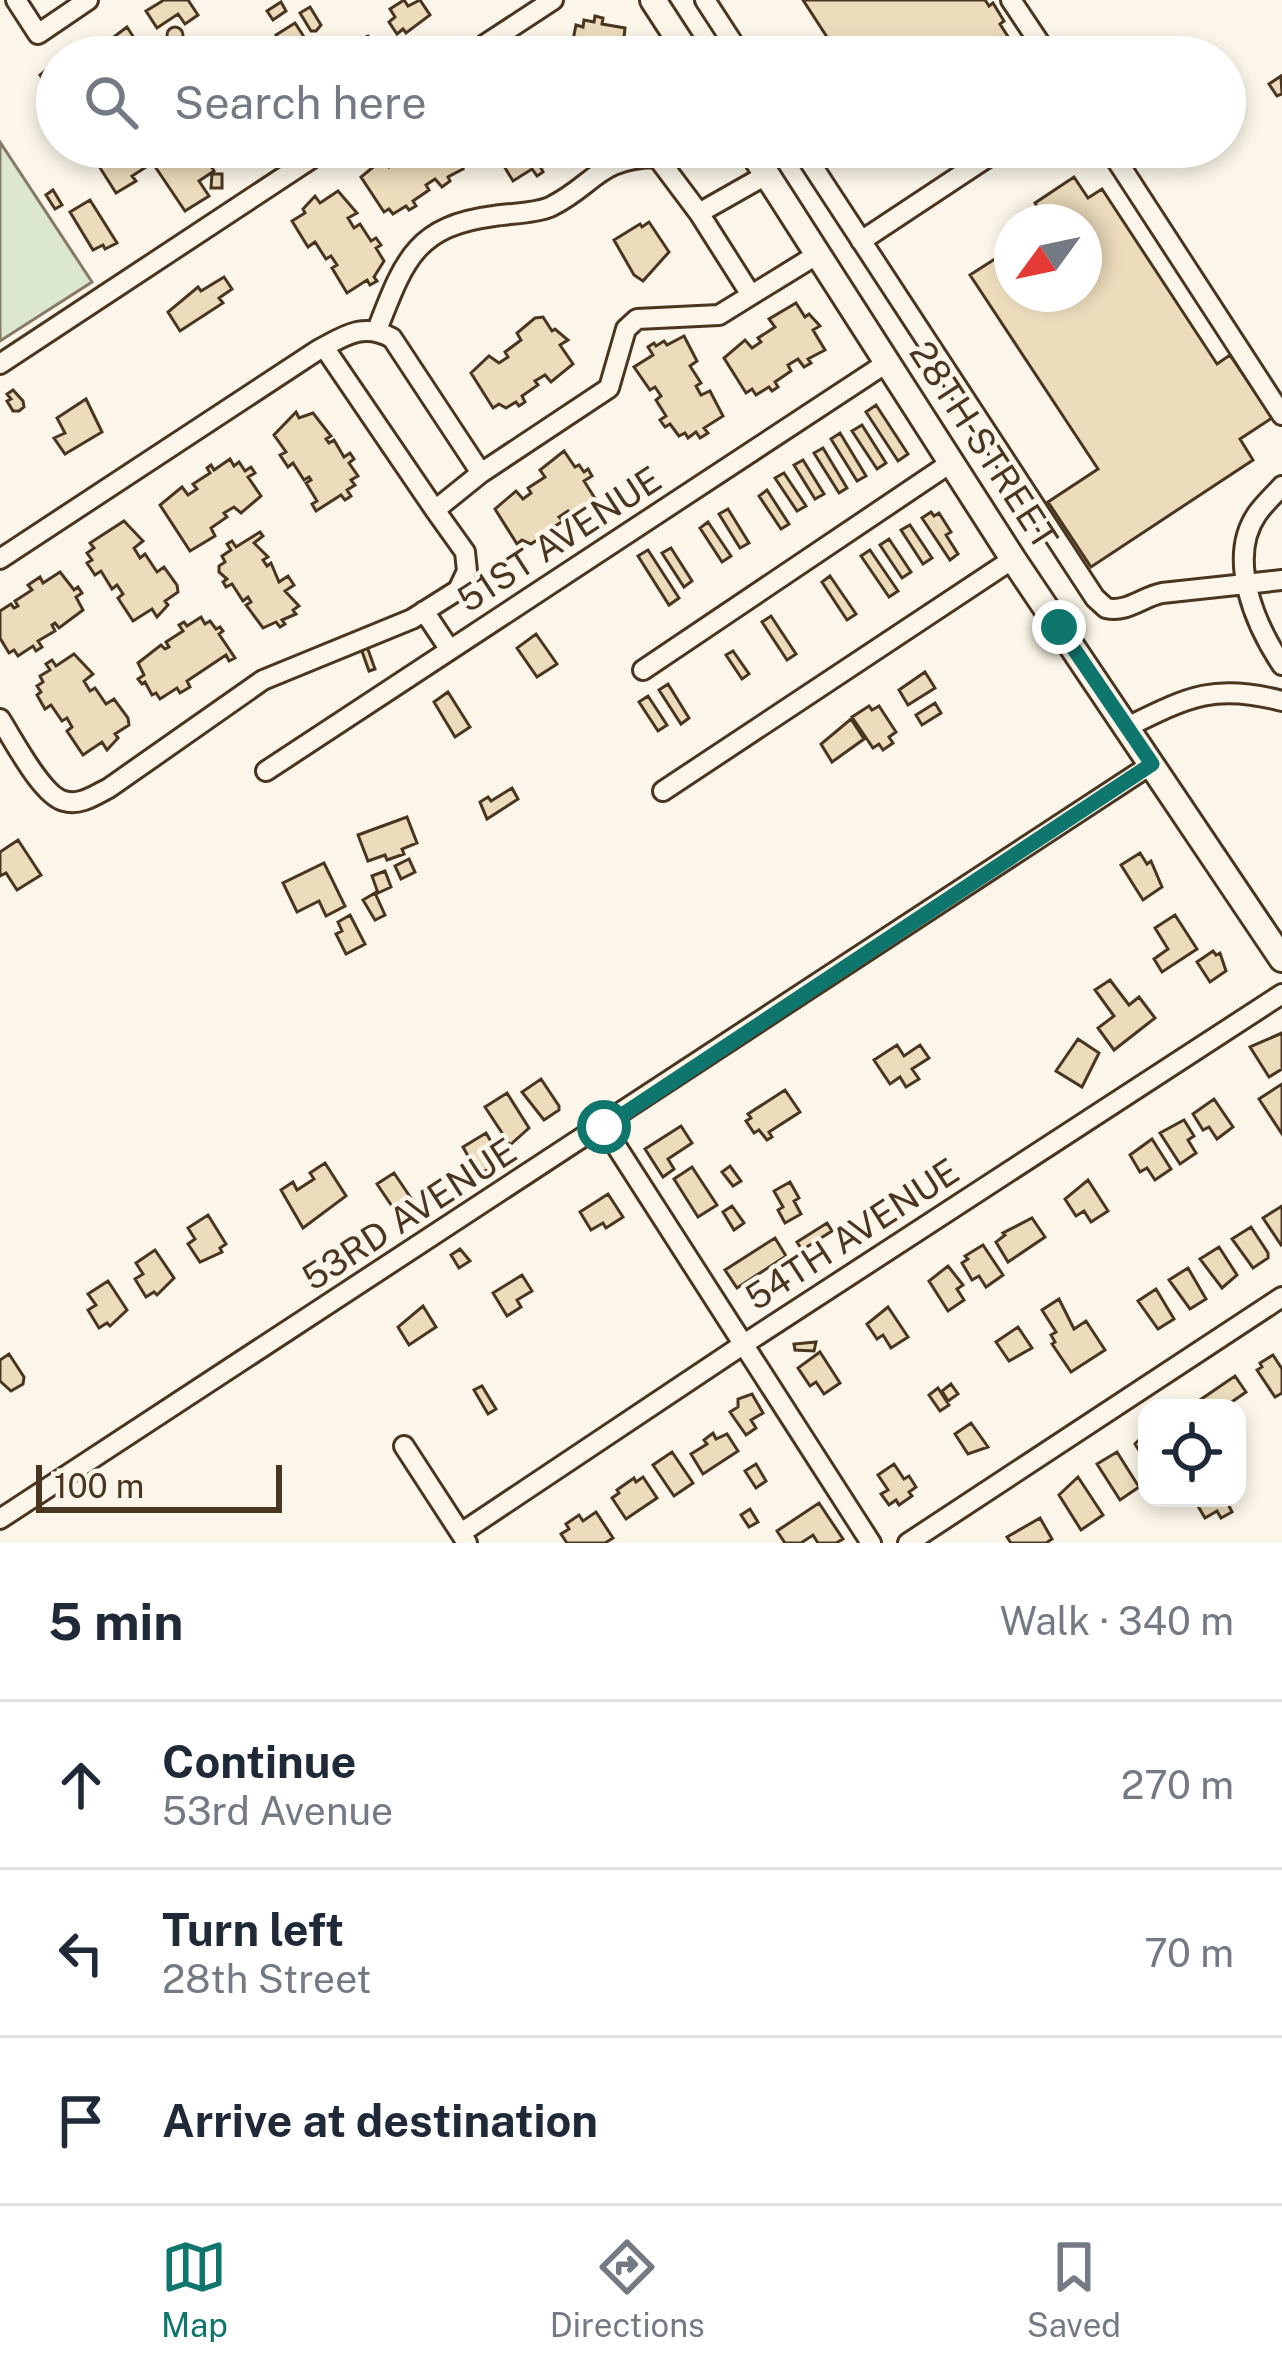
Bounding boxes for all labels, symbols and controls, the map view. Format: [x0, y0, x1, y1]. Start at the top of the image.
search box [36, 36, 1246, 168]
icon: search [78, 69, 144, 135]
text: Search here [174, 76, 427, 129]
north arrow [994, 204, 1102, 312]
street label: 28TH STREET [901, 334, 1067, 556]
street label: 51ST AVENUE [449, 458, 669, 620]
route end [1032, 600, 1086, 654]
route start [577, 1100, 631, 1154]
street label: 53RD AVENUE [294, 1129, 524, 1299]
street label: 54TH AVENUE [738, 1150, 966, 1318]
map controls [1138, 1399, 1246, 1507]
button: locate [1138, 1399, 1246, 1507]
scale bar [36, 1459, 282, 1512]
text: 100 m [54, 1467, 144, 1505]
text: 5 min [48, 1592, 184, 1651]
text: Walk · 340 m [1000, 1598, 1234, 1644]
text: Continue [162, 1735, 356, 1788]
icon: ahead [48, 1752, 114, 1818]
text: 270 m [1121, 1762, 1234, 1808]
text: 53rd Avenue [162, 1788, 393, 1834]
text: Turn left [162, 1903, 344, 1956]
icon: left [48, 1920, 114, 1986]
text: 70 m [1144, 1930, 1234, 1976]
text: 28th Street [162, 1956, 372, 2002]
icon: arrive [48, 2088, 114, 2154]
text: Arrive at destination [162, 2094, 598, 2147]
tab: Map [161, 2234, 228, 2344]
tab: Directions [550, 2234, 705, 2344]
tab: Saved [1027, 2234, 1121, 2344]

